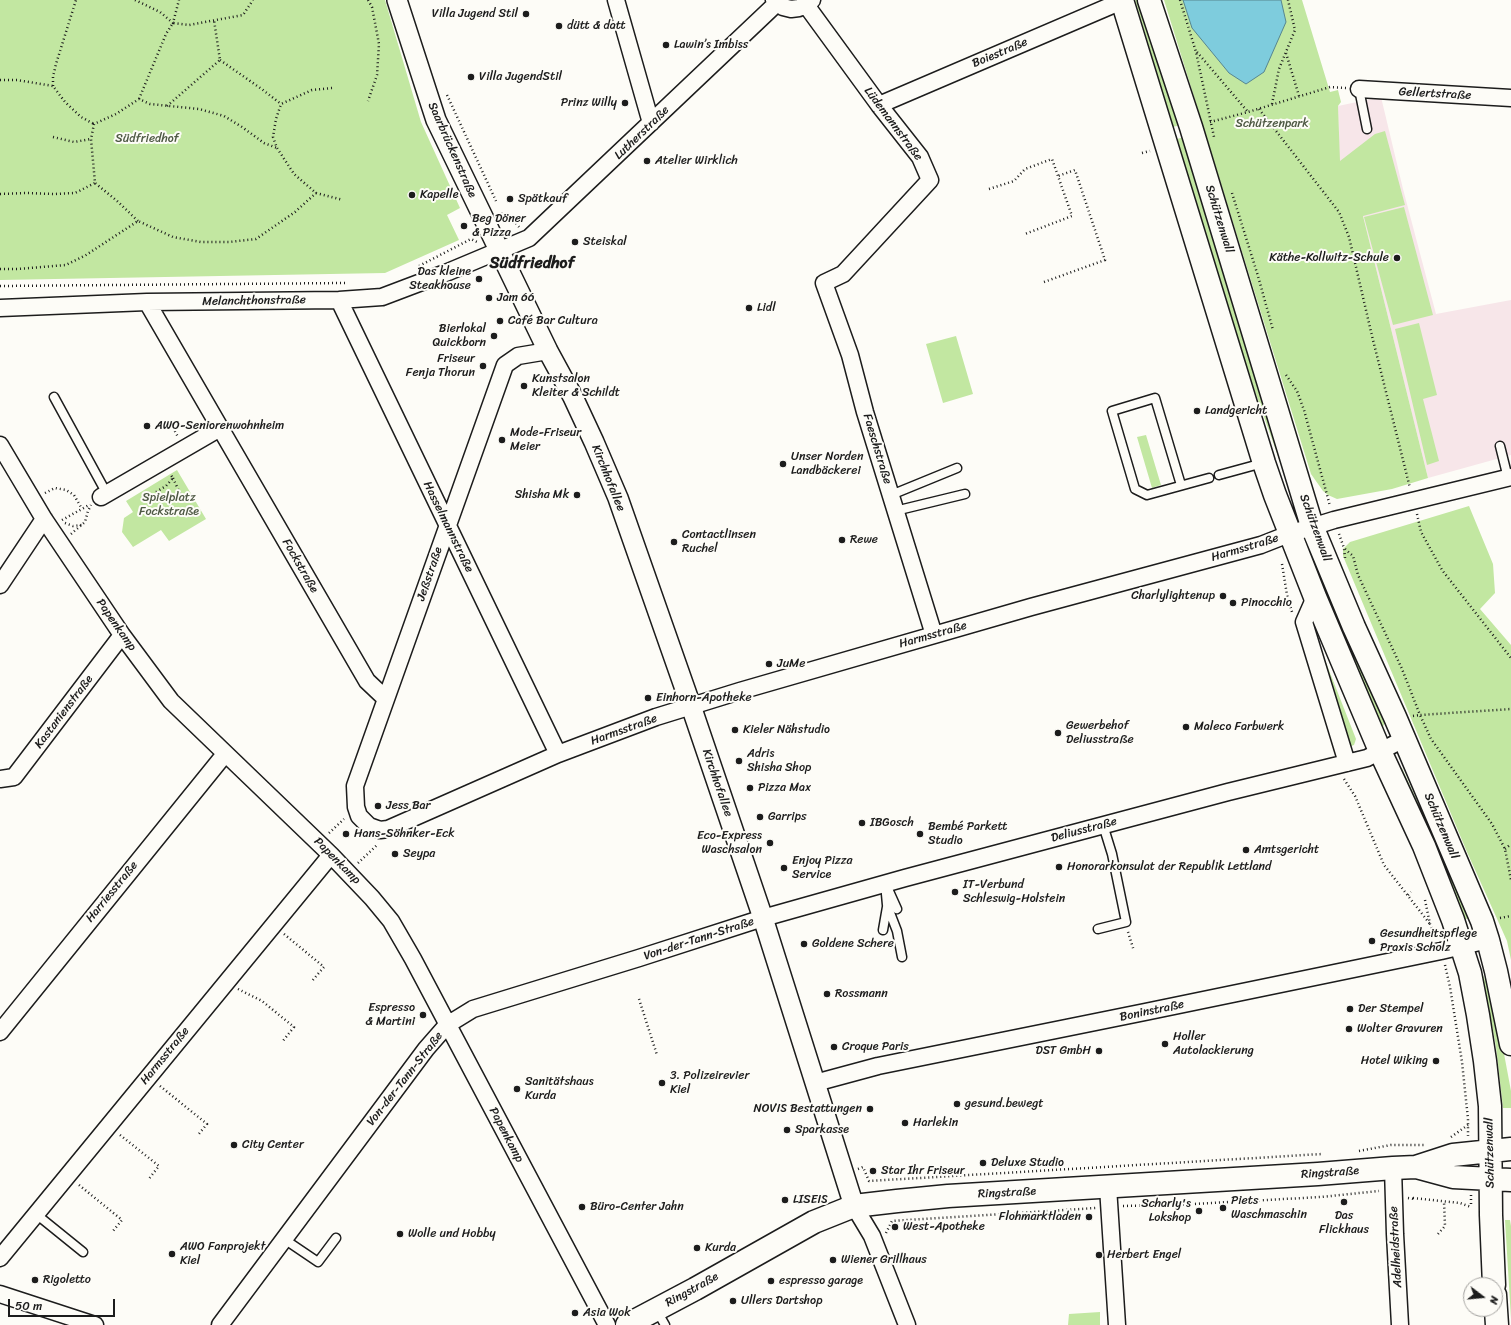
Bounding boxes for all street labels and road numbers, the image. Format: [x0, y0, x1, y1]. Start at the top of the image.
street label: Boiestraße [970, 35, 1030, 71]
street label: Lüdemannstraße [861, 84, 925, 164]
street label: Gellertstraße [1398, 85, 1472, 103]
street label: Saarbrückenstraße [424, 100, 480, 200]
street label: Lutherstraße [612, 103, 672, 163]
street label: Schützenwall [1202, 183, 1236, 255]
street label: Melanchthonstraße [202, 293, 306, 309]
street label: Faeschstraße [859, 412, 895, 486]
street label: Kirchhofallee [588, 443, 628, 513]
street label: Hasselmannstraße [420, 479, 476, 575]
street label: Schützenwall [1296, 492, 1334, 564]
street label: Harmsstraße [1210, 531, 1280, 565]
street label: Fockstraße [279, 536, 321, 596]
street label: Jeßstraße [414, 545, 446, 603]
street label: Papenkamp [93, 596, 139, 654]
street label: Harmsstraße [898, 618, 968, 652]
street label: Kastanienstraße [32, 673, 96, 751]
street label: Harmsstraße [589, 711, 659, 749]
street label: Kirchhofallee [699, 747, 735, 819]
street label: Schützenwall [1421, 791, 1461, 861]
street label: Deliusstraße [1049, 814, 1119, 846]
street label: Papenkamp [311, 835, 363, 887]
street label: Harriesstraße [83, 859, 141, 925]
street label: Von-der-Tann-Straße [642, 914, 756, 964]
street label: Boninstraße [1118, 997, 1186, 1025]
street label: Harmsstraße [137, 1024, 193, 1088]
street label: Von-der-Tann-Straße [364, 1029, 446, 1129]
street label: Papenkamp [486, 1105, 526, 1165]
street label: Schützenwall [1482, 1118, 1498, 1188]
street label: Ringstraße [1300, 1164, 1360, 1182]
street label: Ringstraße [978, 1184, 1036, 1202]
street label: Adelheidstraße [1387, 1206, 1405, 1288]
street label: Ringstraße [663, 1270, 721, 1310]

